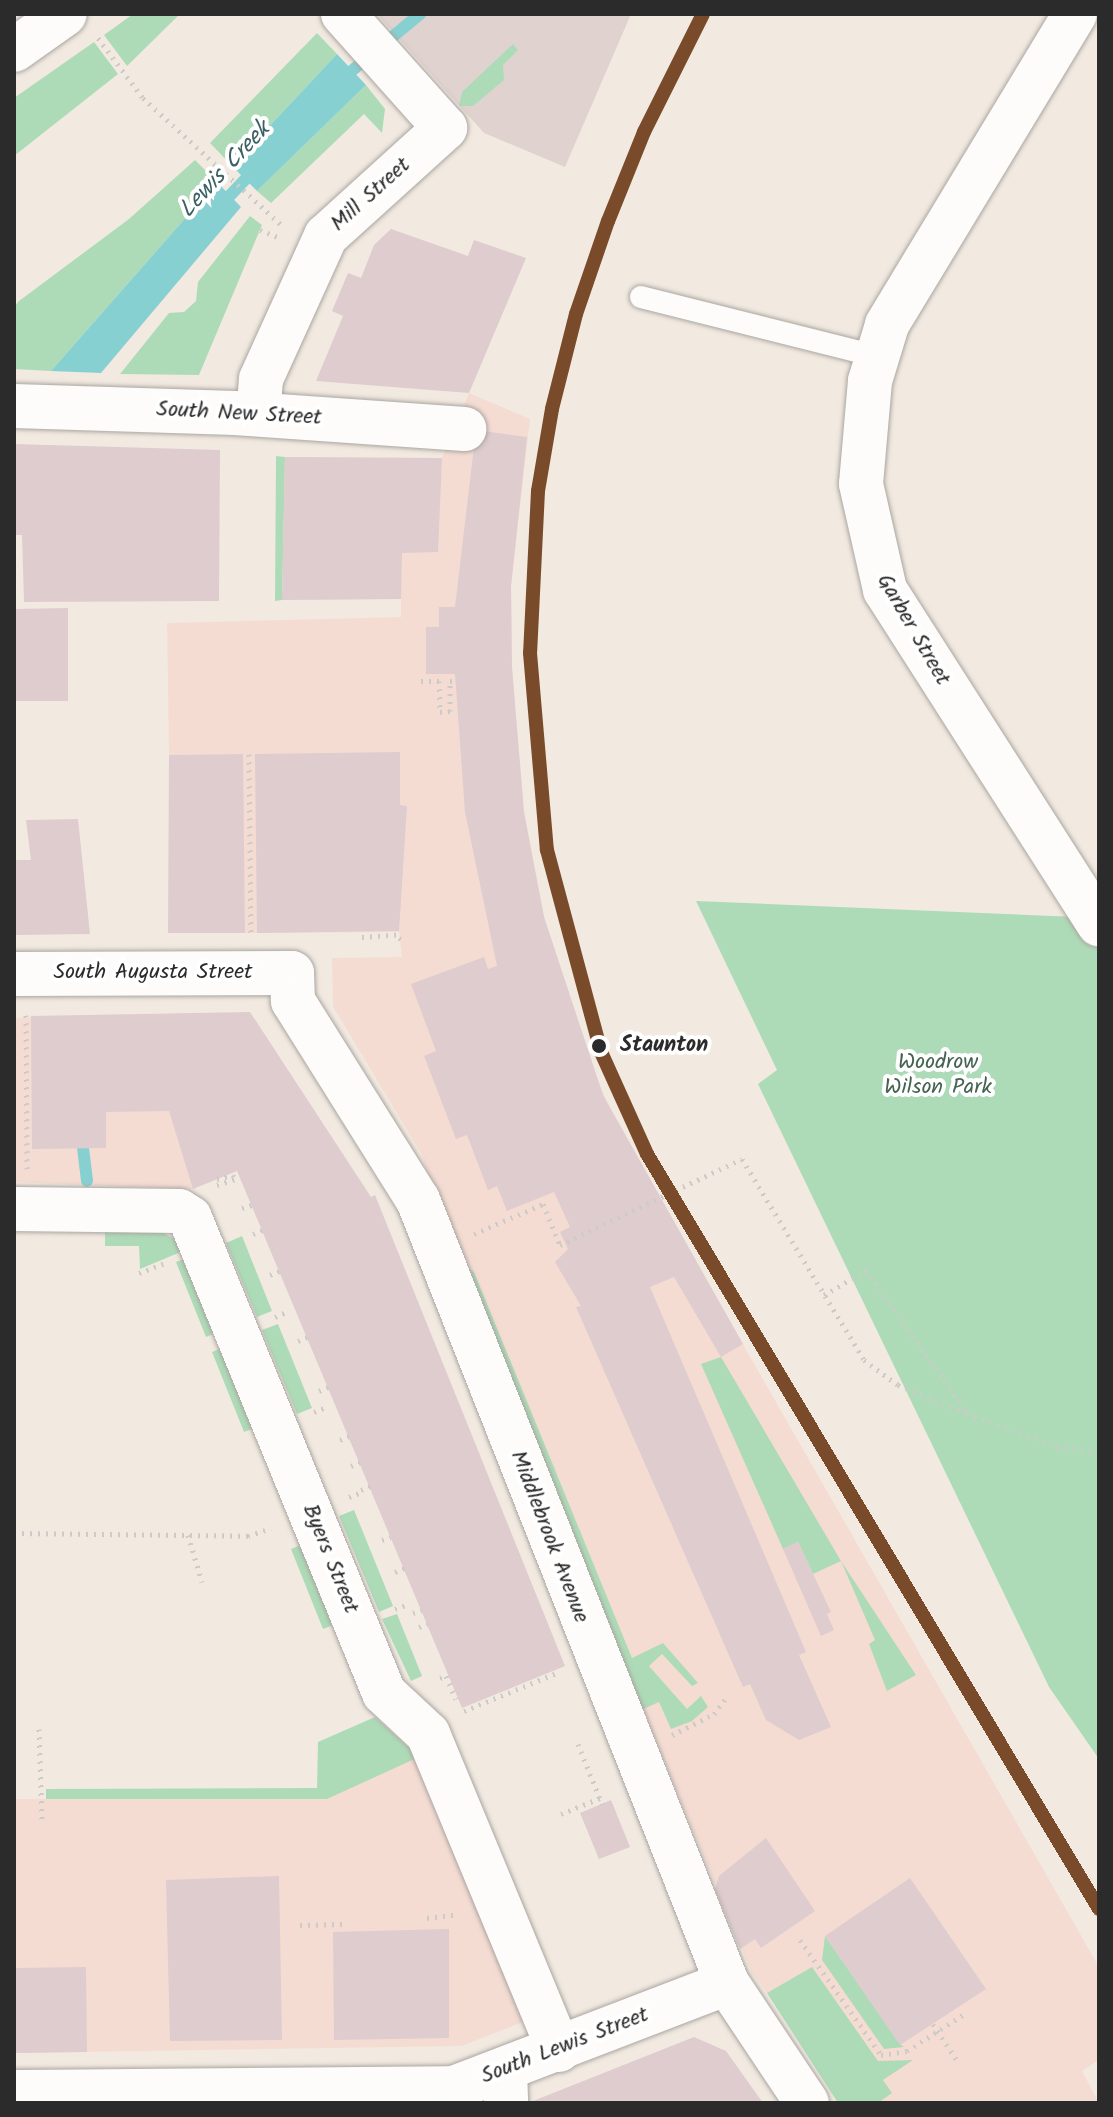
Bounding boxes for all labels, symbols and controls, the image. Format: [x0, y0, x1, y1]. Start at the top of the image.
water label: Lewis Creek [173, 116, 277, 224]
street label: Mill Street [326, 152, 416, 238]
street label: South New Street [156, 396, 322, 432]
street label: Garber Street [870, 570, 956, 690]
street label: South Augusta Street [53, 960, 253, 986]
marker: Staunton [585, 1032, 613, 1060]
place label: Staunton [620, 1033, 708, 1059]
park label: Woodrow Wilson Park [884, 1049, 992, 1100]
street label: Middlebrook Avenue [504, 1447, 594, 1627]
street label: Byers Street [296, 1501, 364, 1617]
street label: South Lewis Street [478, 2002, 652, 2090]

